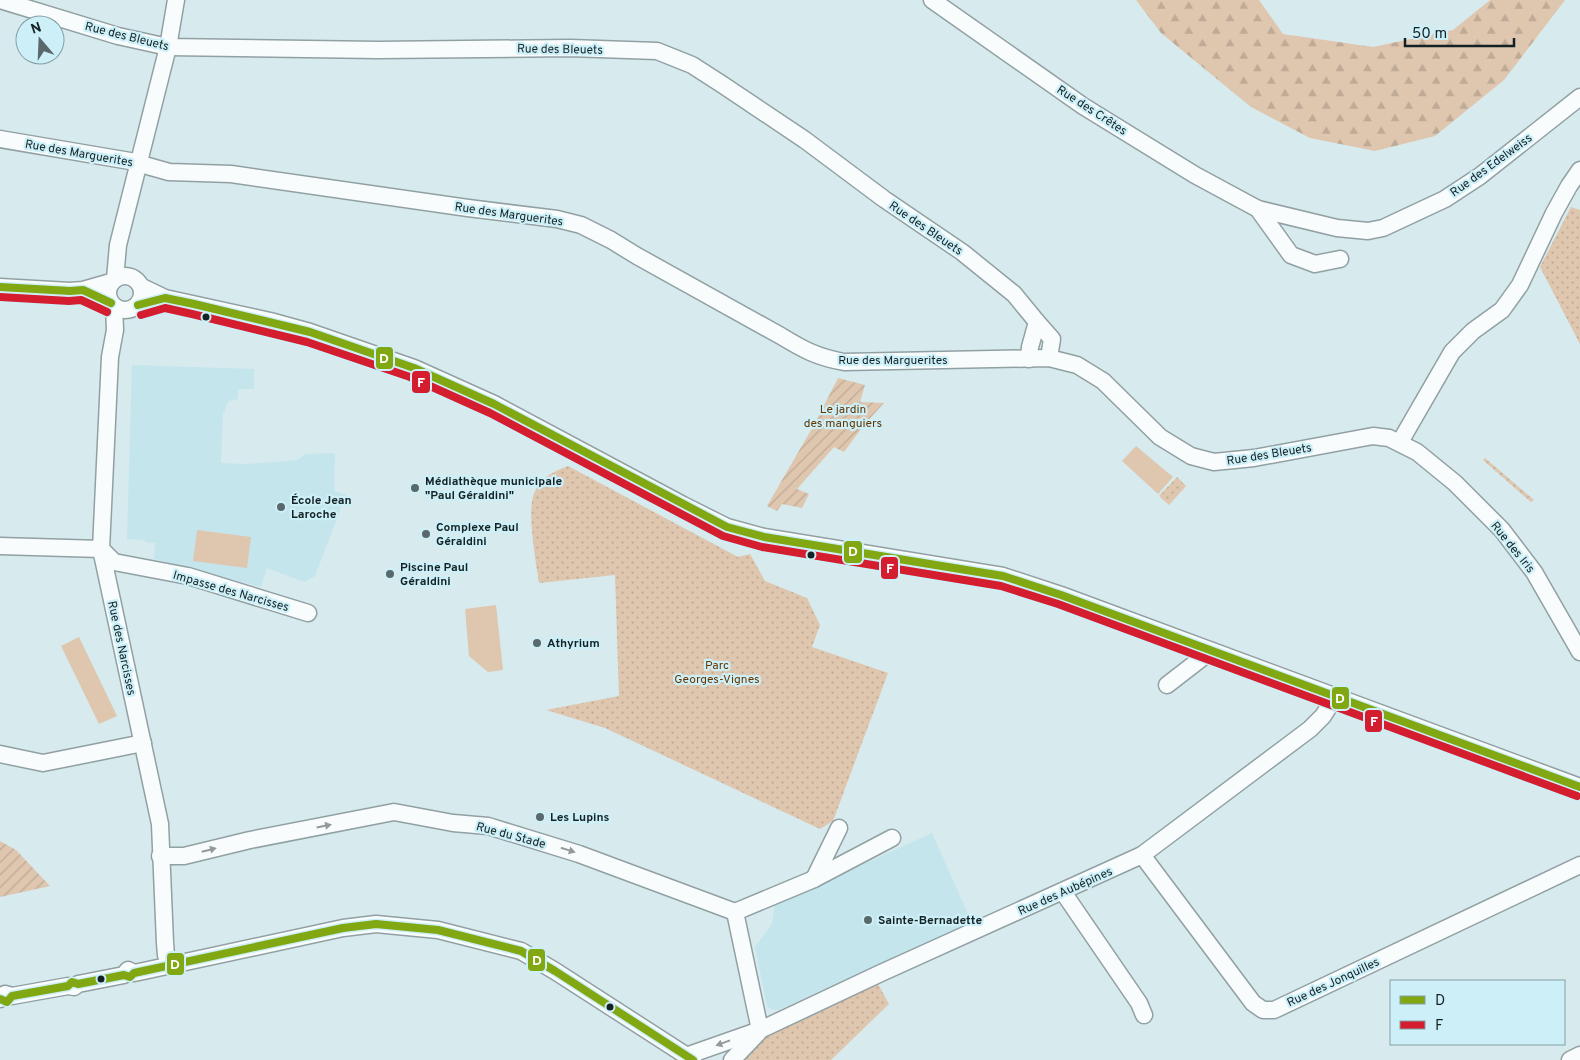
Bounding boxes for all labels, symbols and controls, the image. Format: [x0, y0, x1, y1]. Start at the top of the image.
north arrow [15, 15, 65, 65]
scale bar [1405, 15, 1514, 47]
text: N [29, 19, 44, 39]
street label: Rue des Bleuets [83, 19, 170, 55]
text: 50 m [1412, 25, 1447, 44]
street label: Rue des Bleuets [517, 41, 603, 59]
street label: Rue des Crêtes [1053, 82, 1130, 139]
street label: Rue des Edelweiss [1447, 131, 1536, 201]
street label: Rue des Marguerites [24, 137, 134, 171]
street label: Rue des Bleuets [885, 198, 966, 259]
street label: Rue des Marguerites [454, 199, 564, 231]
unlabelled marker [201, 312, 211, 322]
line badge: D [375, 346, 394, 370]
text: D [379, 351, 389, 368]
street label: Rue des Marguerites [838, 353, 948, 369]
line badge: F [411, 370, 431, 394]
text: F [417, 375, 425, 392]
park label: Le jardin des manguiers [804, 402, 882, 432]
street label: Rue des Bleuets [1225, 440, 1313, 470]
place label: Médiathèque municipale "Paul Géraldini" [425, 474, 562, 504]
marker: Médiathèque municipale "Paul Géraldini" [409, 482, 421, 494]
place label: École Jean Laroche [291, 493, 352, 523]
marker: École Jean Laroche [275, 501, 287, 513]
street label: Rue des Iris [1487, 519, 1538, 577]
place label: Complexe Paul Géraldini [436, 520, 519, 550]
marker: Complexe Paul Géraldini [420, 528, 432, 540]
line badge: D [843, 540, 863, 564]
text: D [848, 544, 858, 561]
unlabelled marker [806, 550, 816, 560]
line badge: F [880, 556, 899, 580]
place label: Piscine Paul Géraldini [400, 560, 468, 590]
text: F [886, 561, 894, 578]
street label: Impasse des Narcisses [171, 568, 291, 616]
marker: Piscine Paul Géraldini [384, 568, 396, 580]
street label: Rue des Narcisses [103, 599, 139, 697]
place label: Athyrium [547, 636, 600, 652]
marker: Athyrium [531, 637, 543, 649]
park label: Parc Georges-Vignes [674, 658, 760, 688]
line badge: D [1331, 686, 1350, 710]
text: D [1335, 691, 1345, 708]
line badge: F [1364, 709, 1383, 733]
text: F [1370, 714, 1378, 731]
place label: Les Lupins [550, 810, 610, 826]
marker: Les Lupins [534, 811, 546, 823]
street label: Rue du Stade [474, 819, 547, 853]
one-way arrow [316, 822, 331, 830]
one-way arrow [201, 846, 216, 854]
one-way arrow [560, 847, 575, 855]
street label: Rue des Aubépines [1016, 864, 1115, 920]
place label: Sainte-Bernadette [878, 913, 982, 929]
marker: Sainte-Bernadette [862, 914, 874, 926]
line badge: D [527, 948, 546, 972]
line badge: D [166, 952, 185, 976]
text: D [532, 953, 542, 970]
street label: Rue des Jonquilles [1285, 954, 1382, 1011]
text: D [170, 957, 180, 974]
unlabelled marker [96, 974, 106, 984]
legend [1390, 980, 1565, 1045]
text: D [1435, 992, 1445, 1011]
unlabelled marker [605, 1002, 615, 1012]
text: F [1435, 1017, 1443, 1036]
one-way arrow [715, 1039, 730, 1047]

